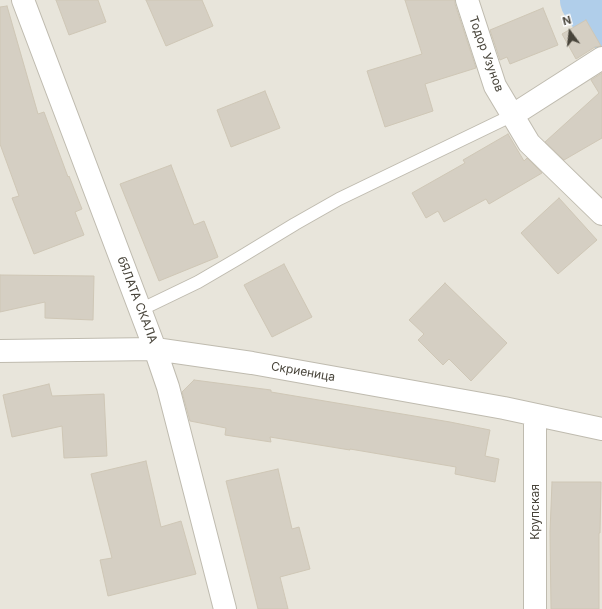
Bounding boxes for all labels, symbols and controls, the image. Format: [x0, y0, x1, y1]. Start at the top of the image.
north arrow [550, 12, 590, 52]
text: N [561, 13, 573, 28]
street label: Тодор Узунов [466, 14, 506, 94]
street label: бЯЛАТА СКАЛА [114, 255, 160, 345]
street label: Скриеница [270, 359, 336, 385]
street label: Крупская [528, 484, 542, 540]

